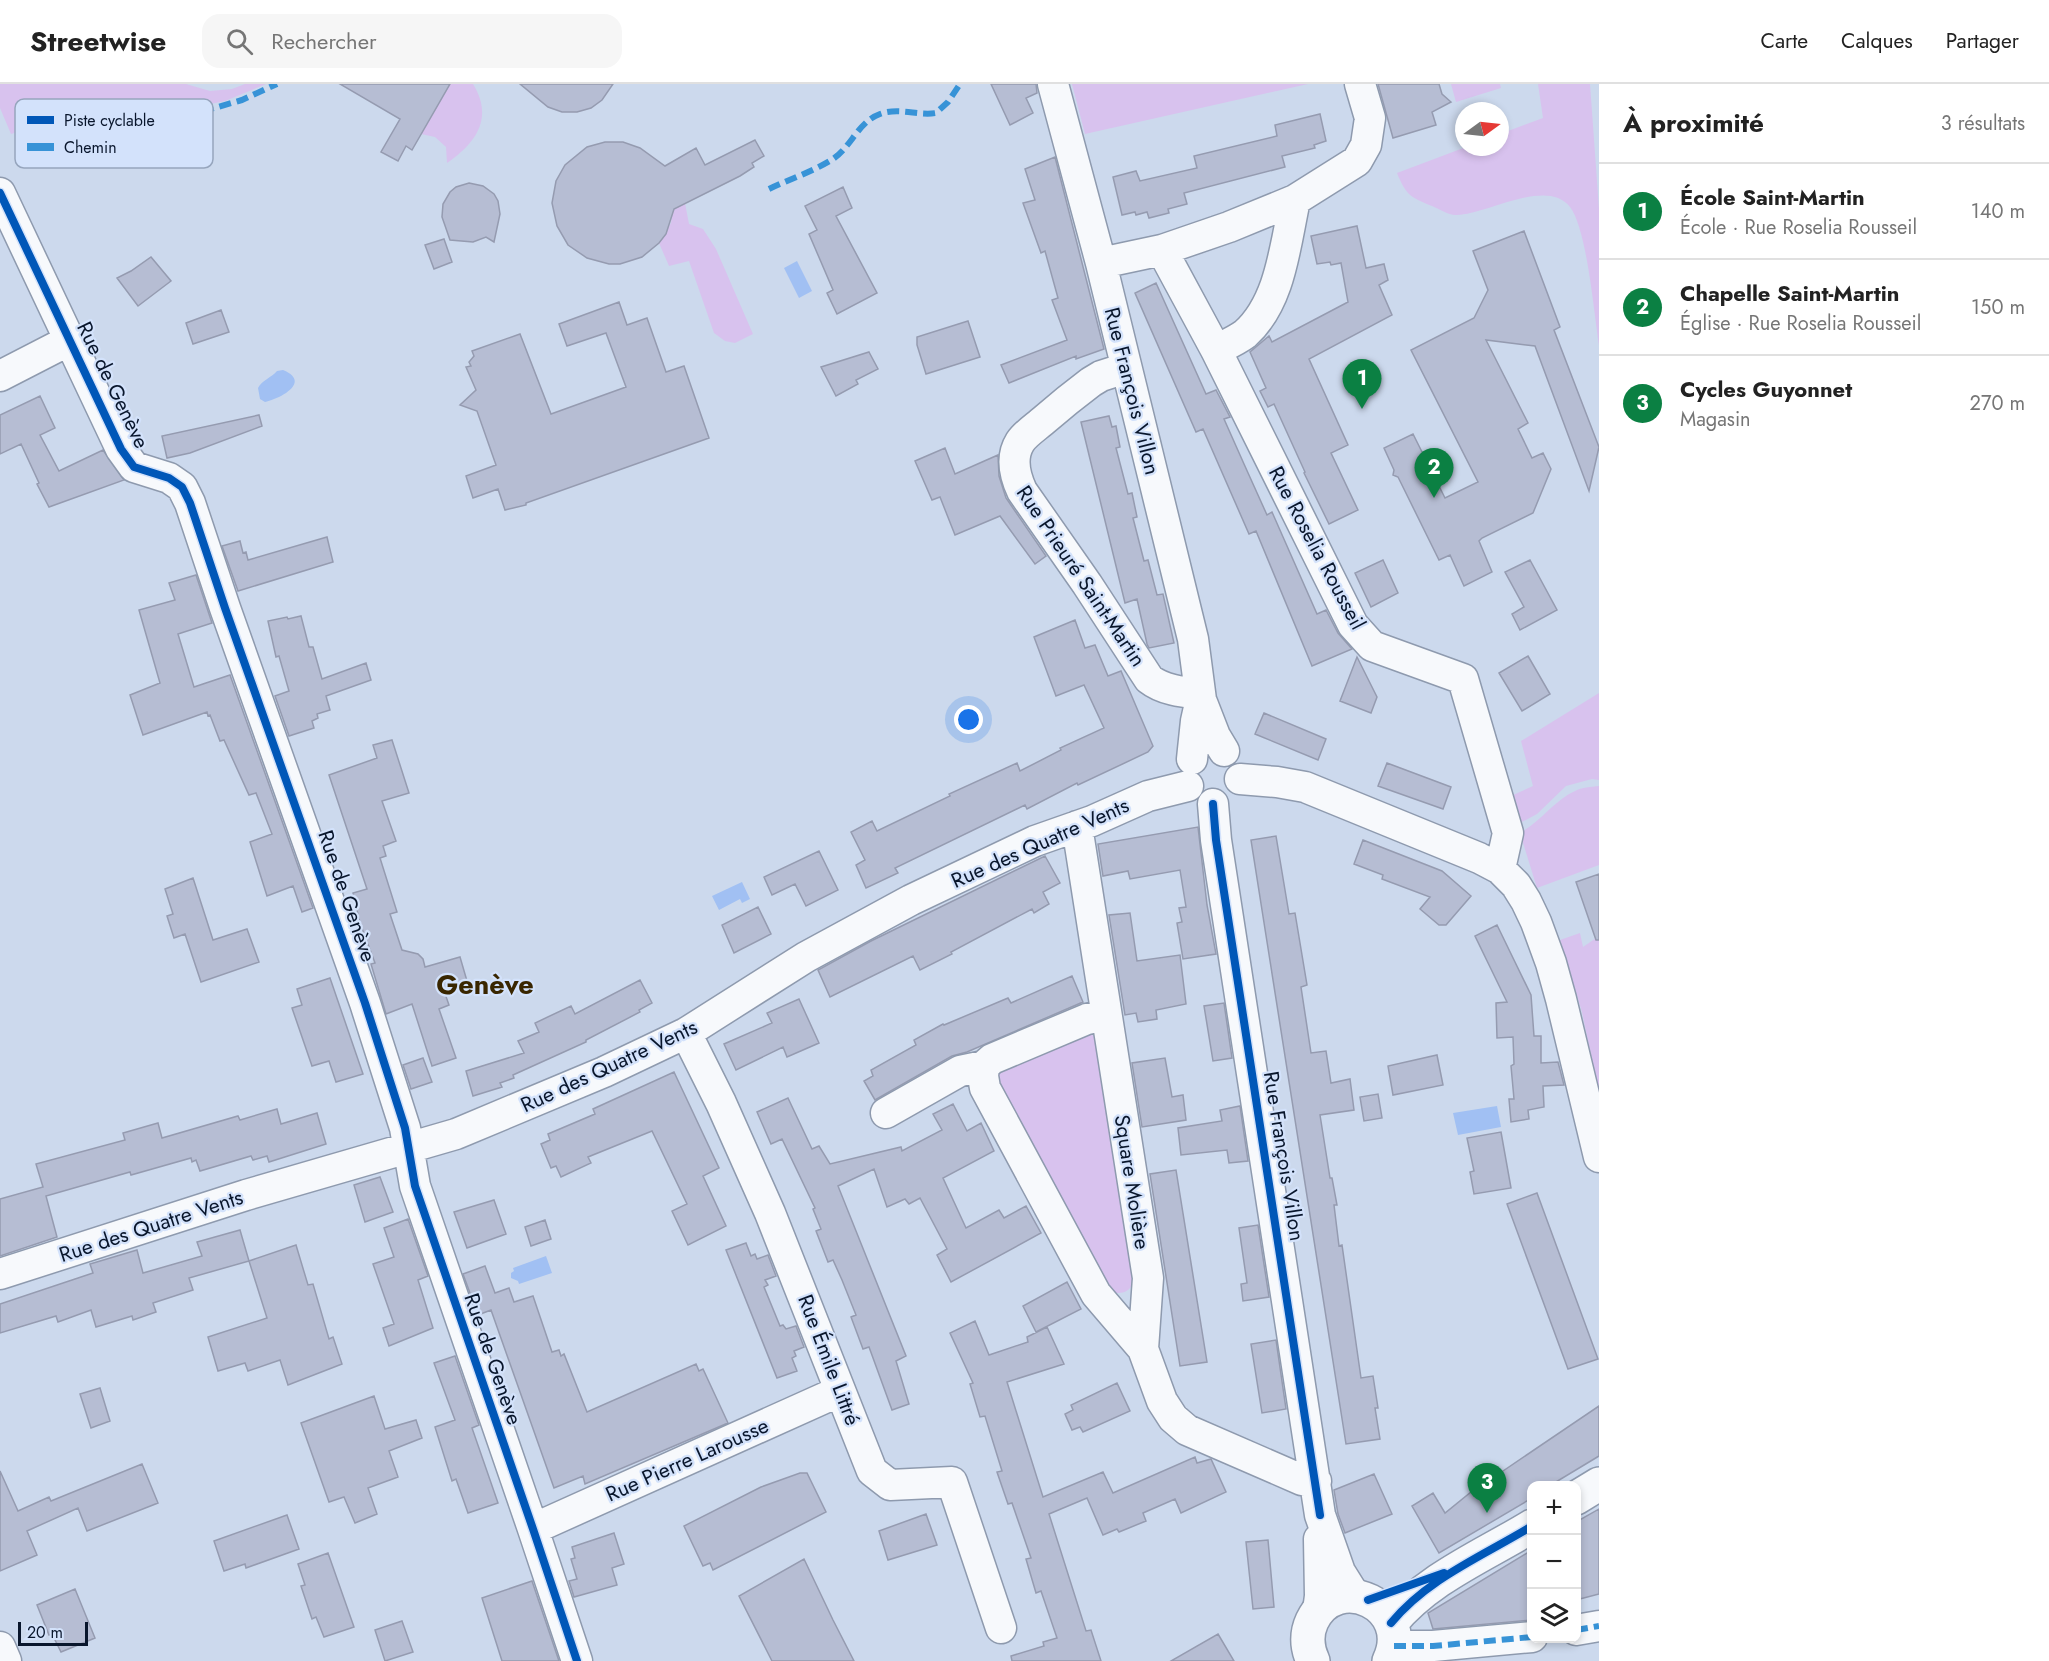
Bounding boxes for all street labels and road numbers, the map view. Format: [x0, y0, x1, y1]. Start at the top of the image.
street label: Rue François Villon [1097, 304, 1167, 478]
street label: Rue de Genève [69, 317, 157, 454]
street label: Rue Roselia Rousseil [1261, 461, 1373, 635]
street label: Rue Prieuré Saint-Martin [1009, 479, 1153, 673]
street label: Rue des Quatre Vents [946, 790, 1134, 896]
street label: Rue de Genève [310, 826, 384, 966]
street label: Rue des Quatre Vents [516, 1012, 702, 1120]
street label: Rue François Villon [1256, 1069, 1312, 1243]
street label: Square Molière [1107, 1113, 1157, 1252]
street label: Rue des Quatre Vents [55, 1182, 247, 1270]
street label: Rue de Genève [456, 1289, 530, 1429]
street label: Rue Émile Littré [790, 1290, 868, 1430]
street label: Rue Pierre Larousse [601, 1411, 773, 1509]

